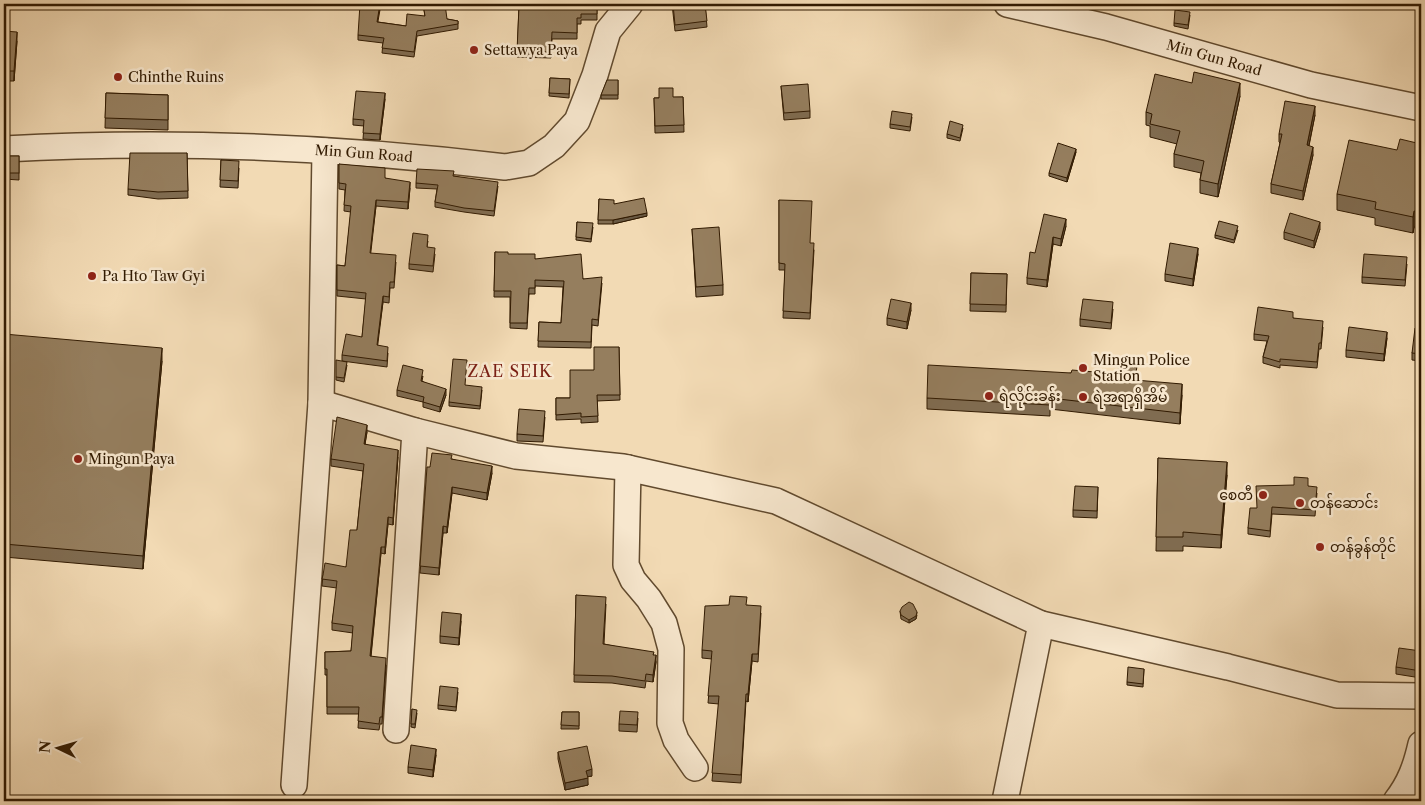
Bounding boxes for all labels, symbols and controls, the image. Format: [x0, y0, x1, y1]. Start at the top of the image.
street label: Min Gun Road [1165, 36, 1264, 80]
place label: Settawya Paya [484, 41, 579, 59]
marker: Settawya Paya [468, 44, 480, 56]
place label: Chinthe Ruins [128, 68, 224, 86]
marker: Chinthe Ruins [112, 71, 124, 83]
street label: Min Gun Road [314, 141, 414, 166]
place label: Pa Hto Taw Gyi [102, 267, 205, 285]
marker: Pa Hto Taw Gyi [86, 270, 98, 282]
place label: Mingun Police Station [1093, 351, 1190, 385]
district label: ZAE SEIK [467, 361, 553, 381]
marker: Mingun Police Station [1077, 362, 1089, 374]
place label: ရဲလိုင်းခန်း [999, 386, 1061, 408]
place label: ရဲအရာရှိအိမ် [1093, 387, 1168, 409]
marker: ရဲလိုင်းခန်း [983, 390, 995, 402]
marker: ရဲအရာရှိအိမ် [1077, 391, 1089, 403]
place label: Mingun Paya [88, 450, 175, 468]
marker: Mingun Paya [72, 453, 84, 465]
place label: စေတီ [1219, 485, 1253, 504]
marker: စေတီ [1257, 489, 1269, 501]
place label: တန်ဆောင်း [1310, 493, 1378, 515]
marker: တန်ဆောင်း [1294, 497, 1306, 509]
place label: တန်ခွန်တိုင် [1330, 537, 1396, 559]
marker: တန်ခွန်တိုင် [1314, 541, 1326, 553]
north arrow [32, 722, 82, 772]
text: N [36, 740, 55, 754]

